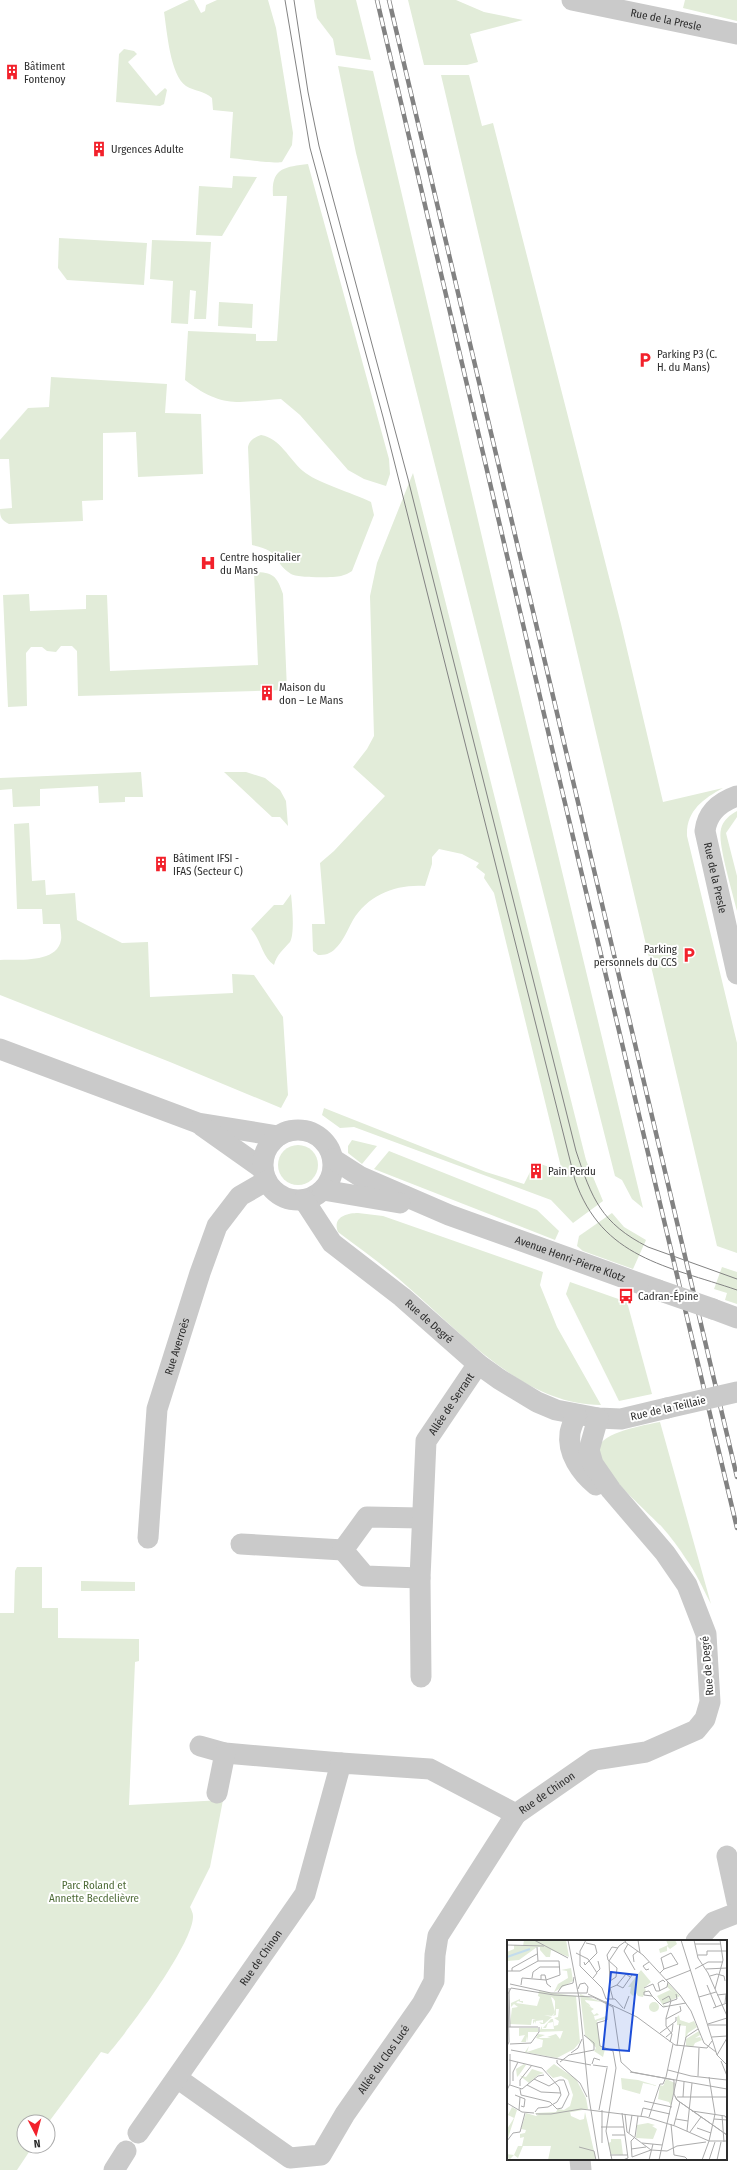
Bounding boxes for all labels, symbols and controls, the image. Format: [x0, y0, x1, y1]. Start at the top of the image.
street label: Rue de la Presle [629, 6, 703, 34]
place label: Bâtiment Fontenoy [24, 60, 65, 86]
building icon: Bâtiment Fontenoy [3, 63, 21, 81]
building icon: Urgences Adulte [90, 140, 108, 158]
place label: Urgences Adulte [111, 143, 184, 156]
place label: Parking P3 (C. H. du Mans) [657, 348, 717, 374]
parking icon: Parking P3 (C. H. du Mans) [636, 351, 654, 369]
place label: Centre hospitalier du Mans [220, 551, 301, 577]
hospital icon: Centre hospitalier du Mans [199, 554, 217, 572]
place label: Maison du don – Le Mans [279, 681, 344, 707]
building icon: Maison du don – Le Mans [258, 684, 276, 702]
street label: Rue de la Presle [701, 841, 729, 914]
place label: Bâtiment IFSI - IFAS (Secteur C) [173, 852, 243, 878]
building icon: Bâtiment IFSI - IFAS (Secteur C) [152, 855, 170, 873]
place label: Parking personnels du CCS [594, 943, 678, 969]
parking icon: Parking personnels du CCS [680, 946, 698, 964]
building icon: Pain Perdu [527, 1162, 545, 1180]
place label: Pain Perdu [548, 1165, 596, 1178]
street label: Avenue Henri-Pierre Klotz [513, 1233, 628, 1285]
bus stop icon: Cadran-Épine [617, 1287, 635, 1305]
place label: Cadran-Épine [638, 1289, 698, 1303]
street label: Rue de Degré [402, 1297, 456, 1346]
street label: Rue Averroès [162, 1316, 192, 1377]
street label: Allée de Serrant [426, 1370, 477, 1438]
street label: Rue de la Teillaie [629, 1394, 707, 1423]
street label: Rue de Degré [698, 1636, 717, 1696]
street label: Rue de Chinon [516, 1769, 577, 1817]
park label: Parc Roland et Annette Becdelièvre [49, 1879, 139, 1905]
street label: Rue de Chinon [237, 1927, 285, 1988]
inset map [507, 1940, 727, 2160]
street label: Allée du Clos Lucé [355, 2023, 412, 2096]
north arrow [16, 2114, 56, 2154]
text: N [33, 2137, 41, 2150]

